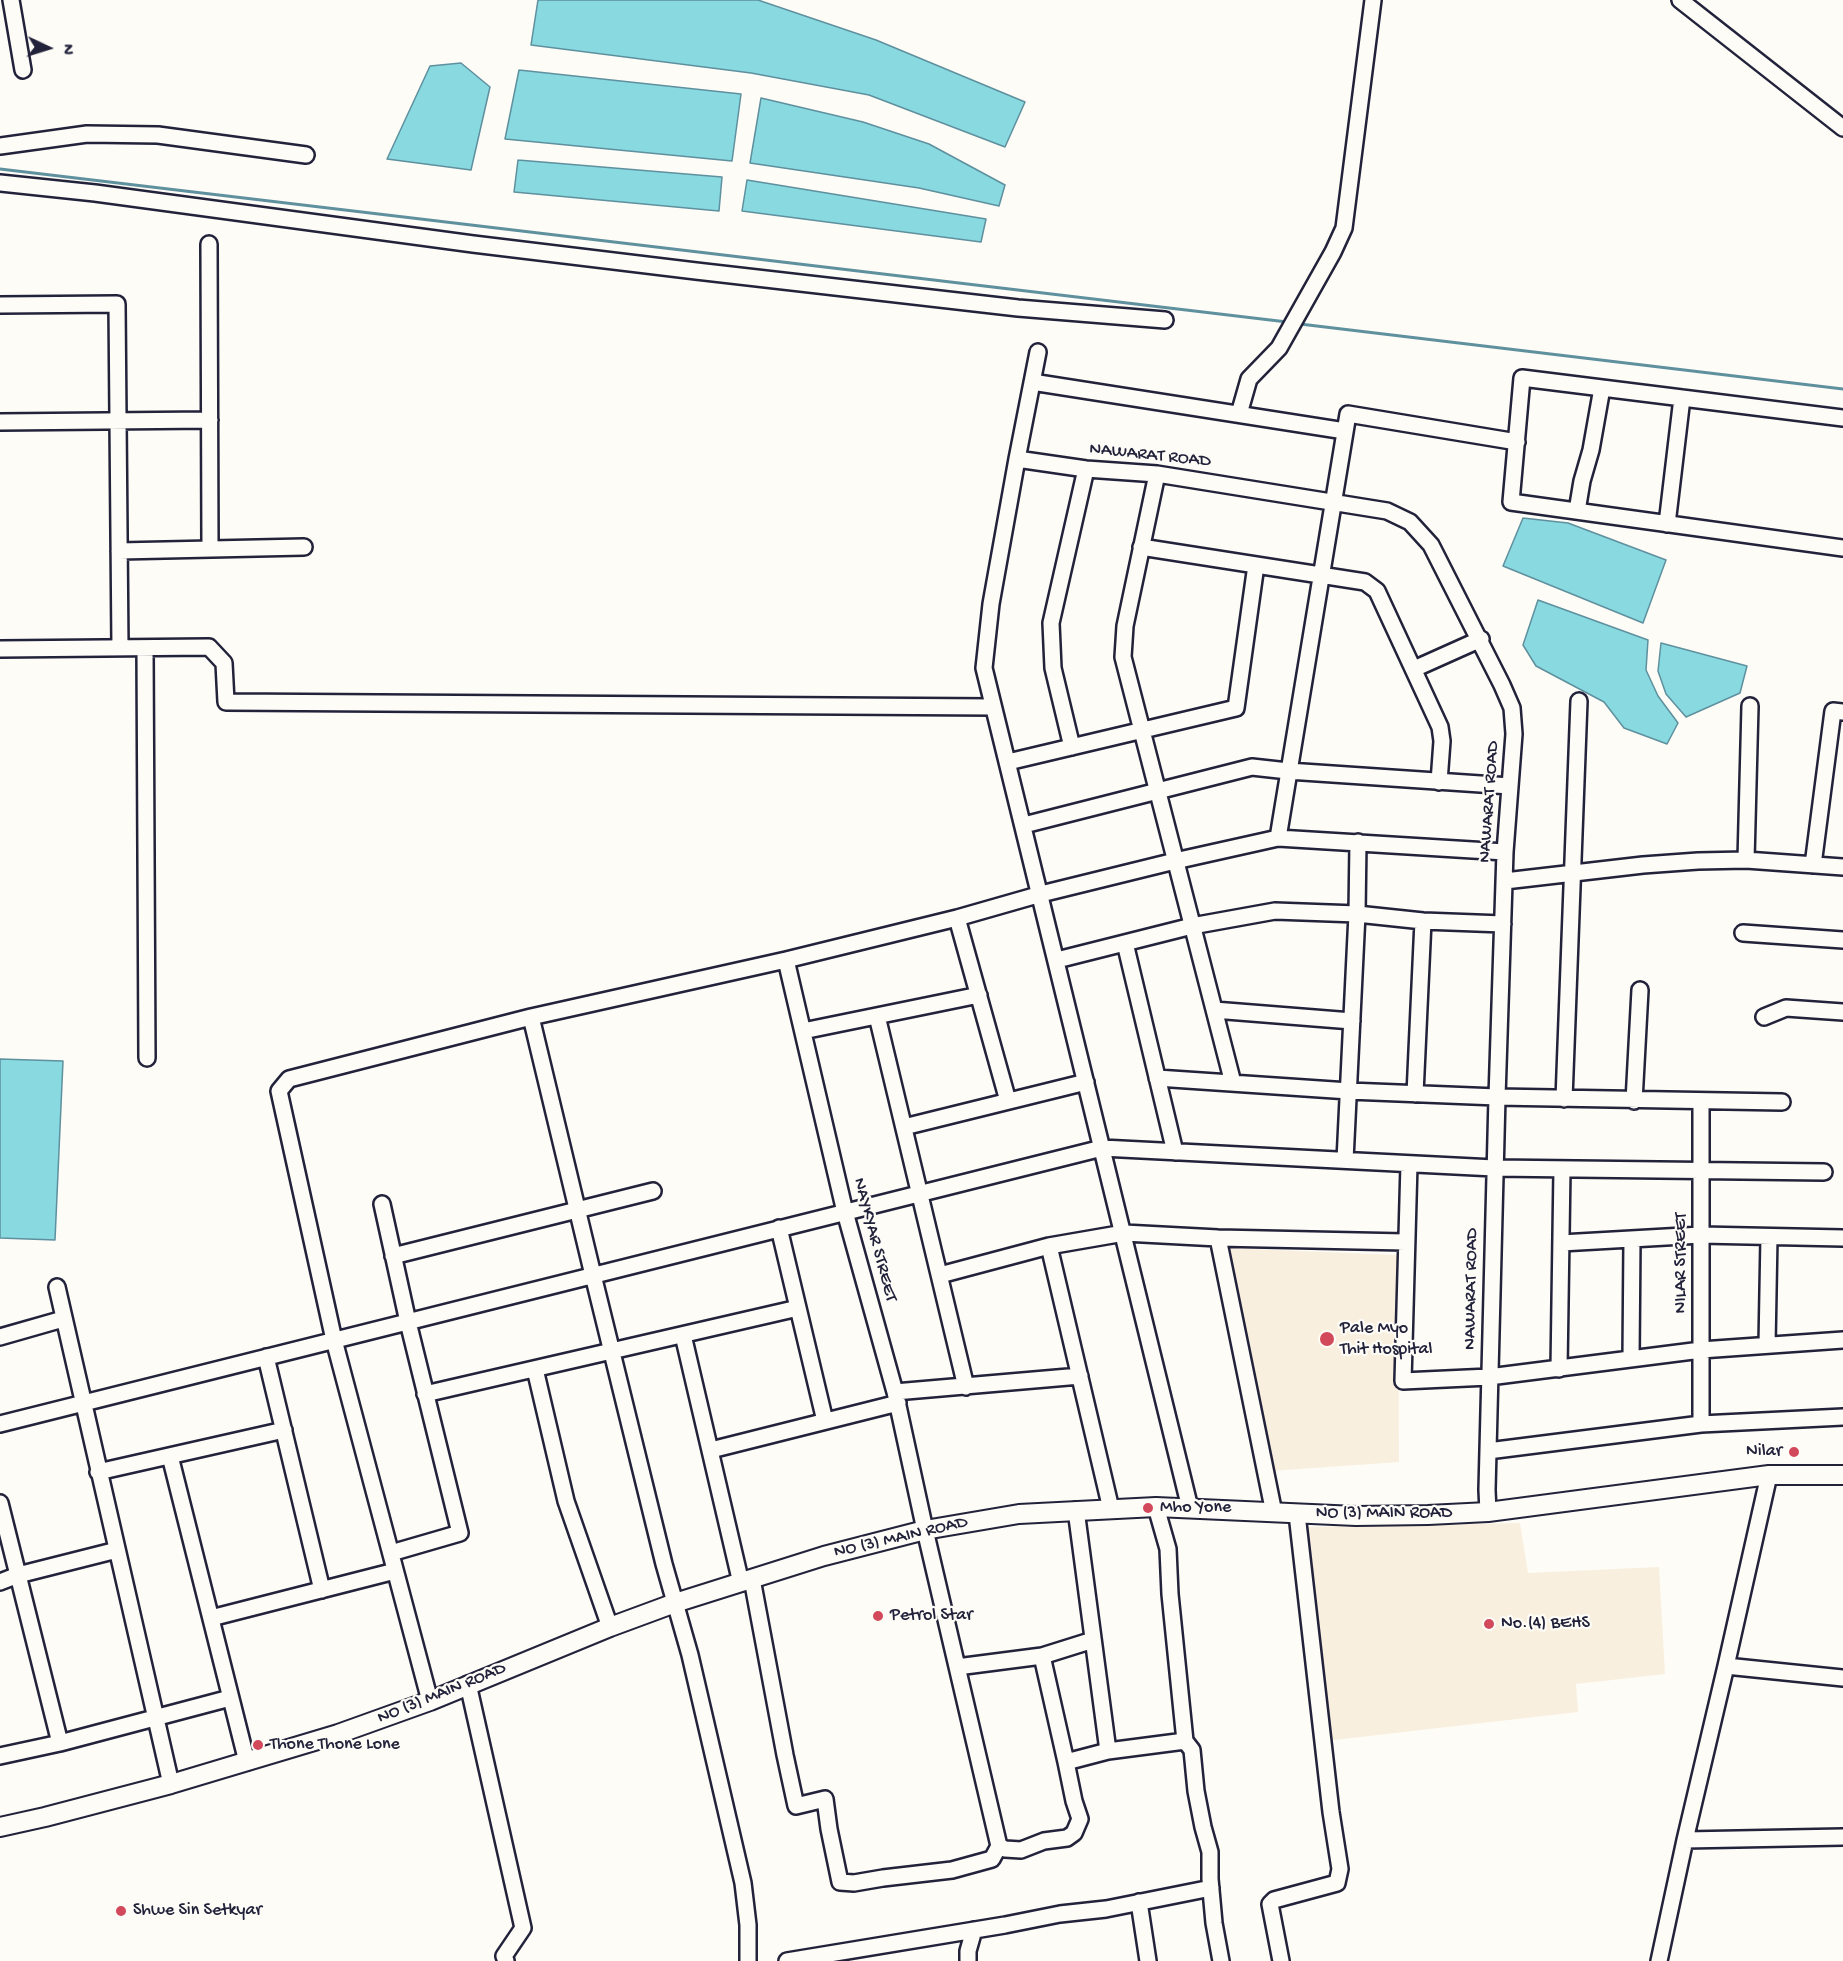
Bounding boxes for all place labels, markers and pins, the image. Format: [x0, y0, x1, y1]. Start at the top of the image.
place label: Pale Myo Thit Hospital [1340, 1318, 1432, 1360]
marker: Pale Myo Thit Hospital [1318, 1330, 1336, 1348]
place label: Nilar [1746, 1441, 1782, 1463]
marker: Nilar [1787, 1445, 1801, 1459]
place label: Mho Yone [1160, 1497, 1231, 1519]
marker: Mho Yone [1141, 1501, 1155, 1515]
place label: Petrol Star [890, 1605, 973, 1627]
marker: Petrol Star [871, 1609, 885, 1623]
place label: No.(4) BEHS [1501, 1613, 1590, 1635]
marker: No.(4) BEHS [1482, 1617, 1496, 1631]
place label: Thone Thone Lone [270, 1734, 400, 1756]
marker: Thone Thone Lone [251, 1738, 265, 1752]
place label: Shwe Sin Setkyar [133, 1900, 262, 1922]
marker: Shwe Sin Setkyar [114, 1904, 128, 1918]

